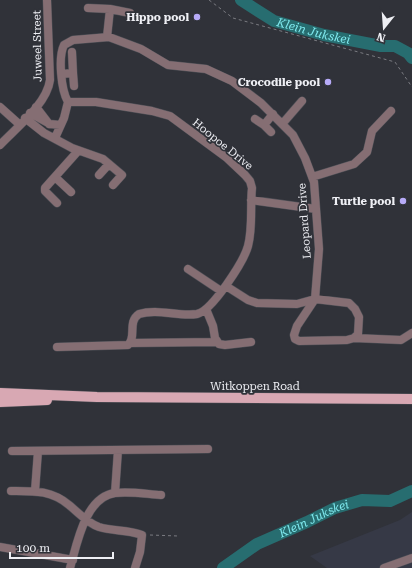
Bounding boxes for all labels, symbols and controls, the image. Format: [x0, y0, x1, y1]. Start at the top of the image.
north arrow [364, 8, 404, 48]
street label: Juweel Street [30, 10, 45, 82]
place label: Hippo pool [126, 11, 189, 24]
marker: Hippo pool [192, 12, 202, 22]
water label: Klein Jukskei [274, 15, 352, 47]
text: N [375, 29, 387, 45]
place label: Crocodile pool [238, 76, 320, 89]
marker: Crocodile pool [323, 77, 333, 87]
street label: Hoopoe Drive [190, 116, 256, 173]
street label: Leopard Drive [295, 183, 314, 259]
place label: Turtle pool [332, 195, 395, 208]
marker: Turtle pool [398, 196, 408, 206]
street label: Witkoppen Road [210, 380, 300, 393]
water label: Klein Jukskei [276, 497, 351, 541]
scale bar [10, 534, 113, 560]
text: 100 m [16, 541, 50, 555]

